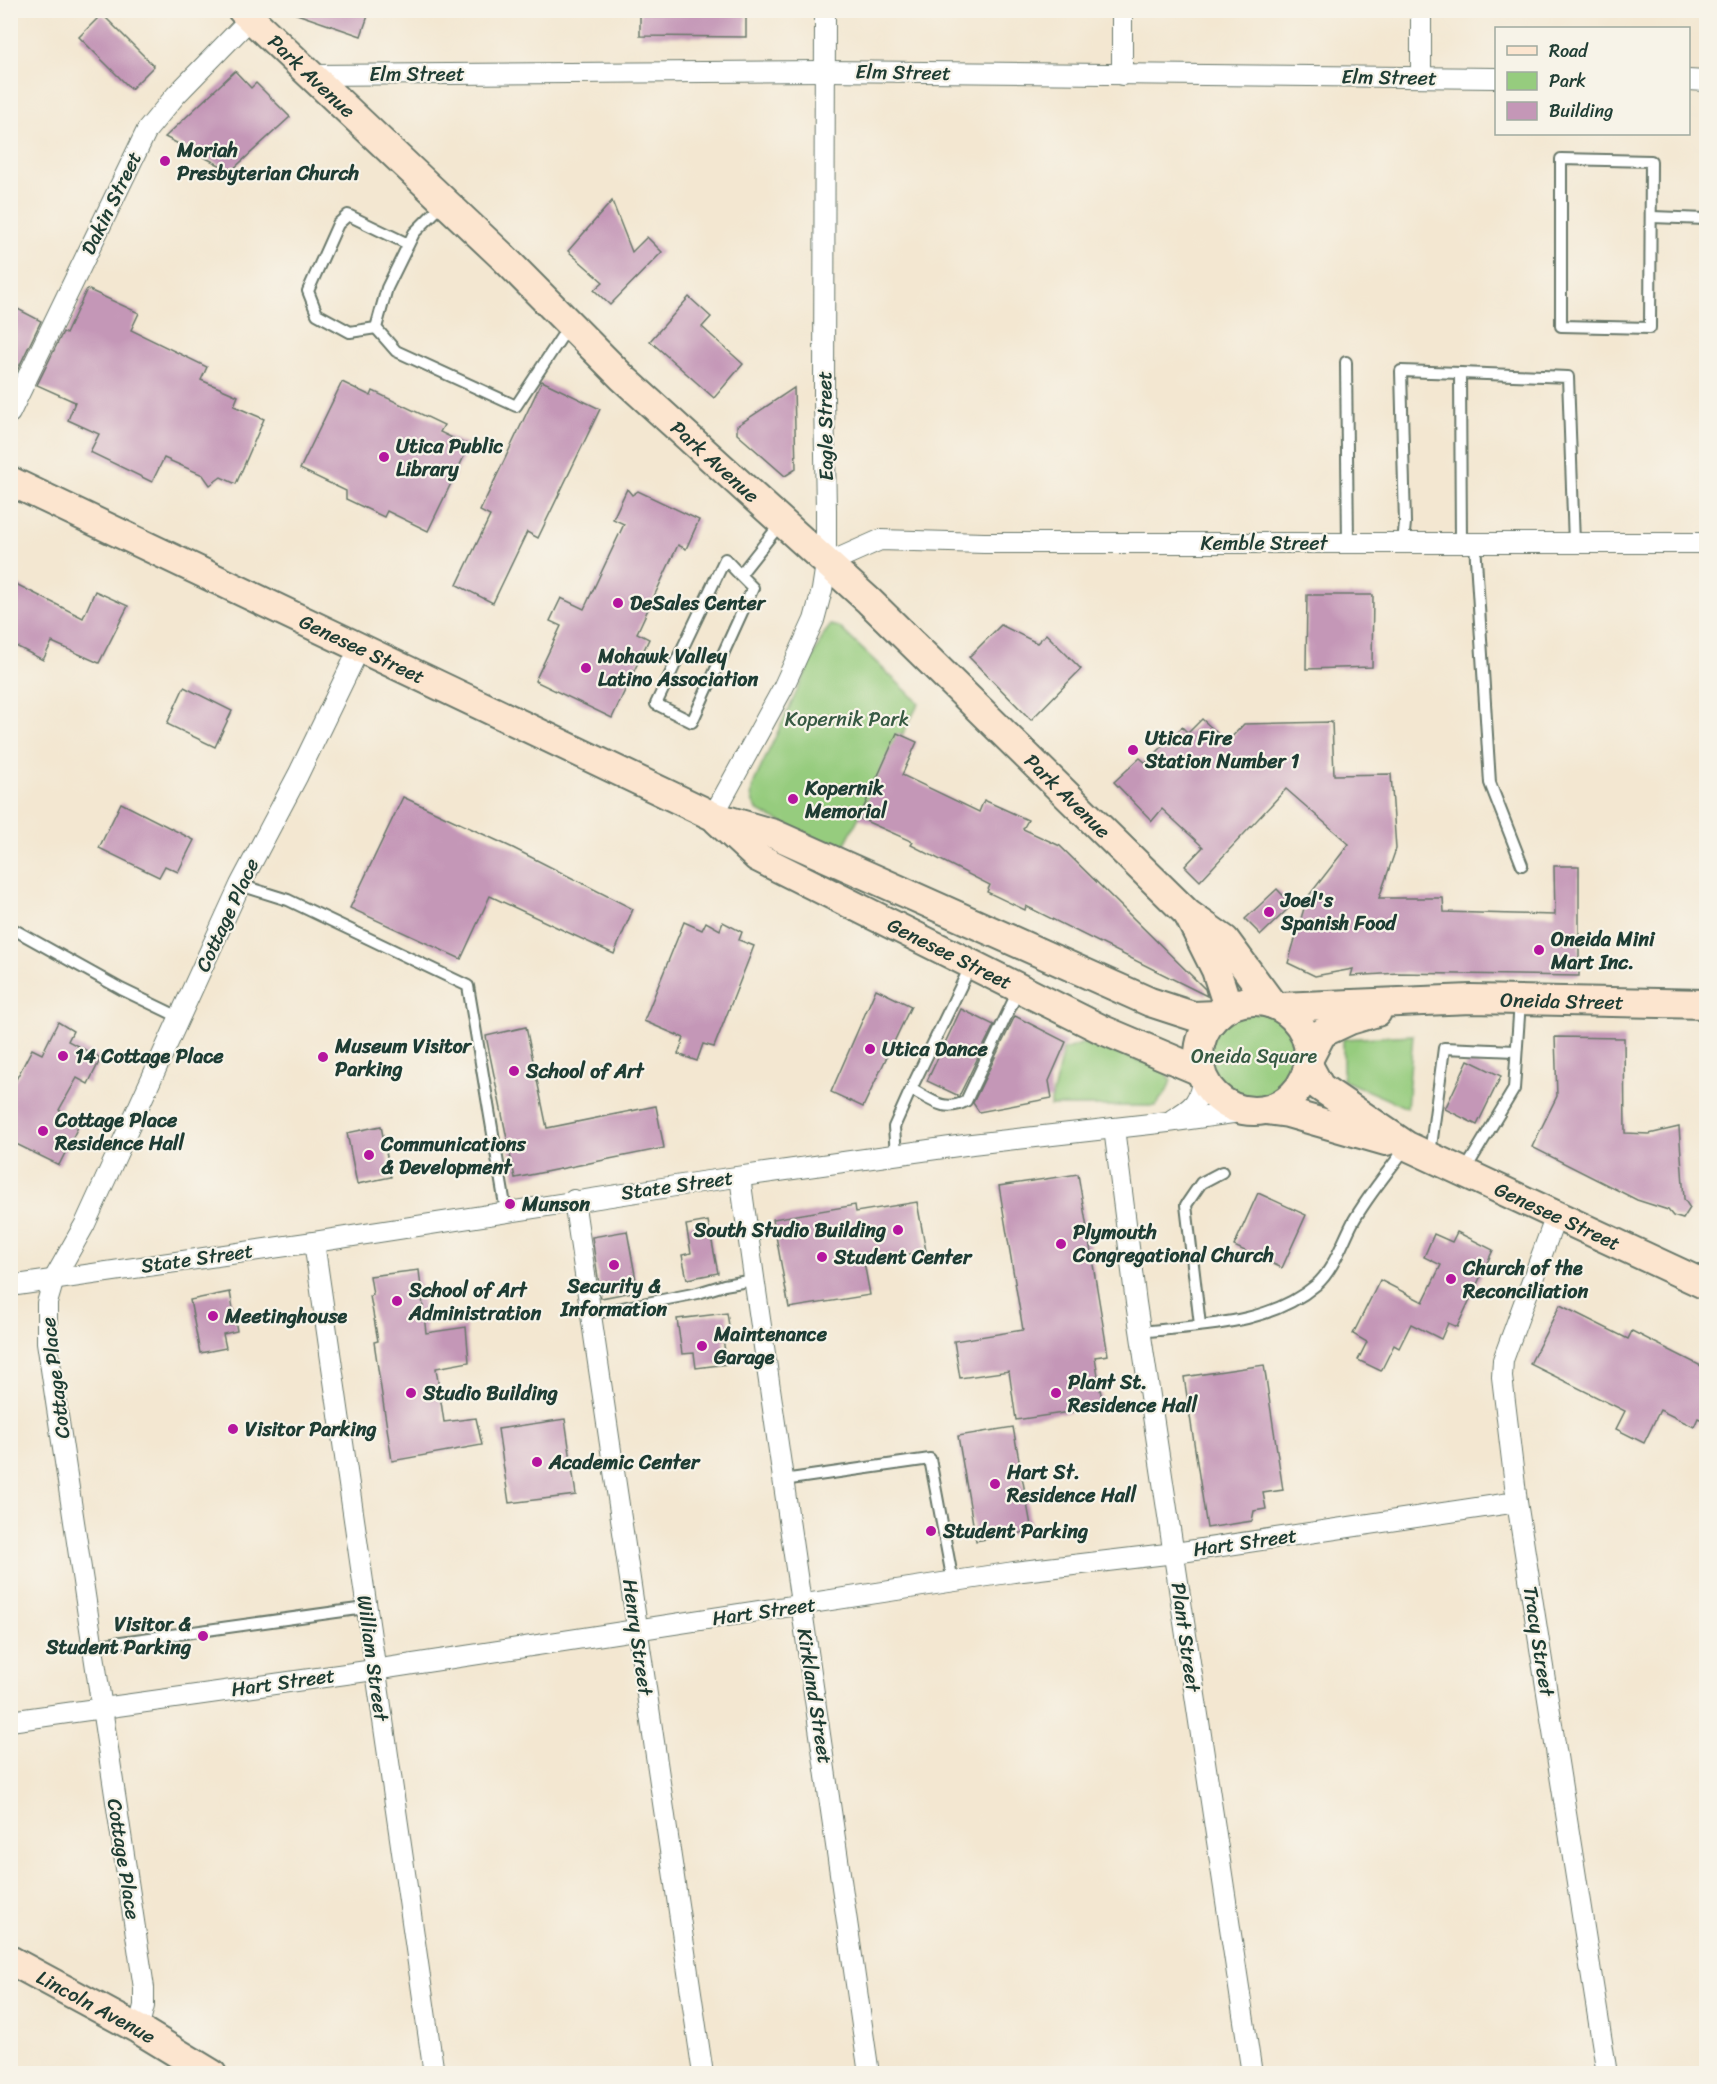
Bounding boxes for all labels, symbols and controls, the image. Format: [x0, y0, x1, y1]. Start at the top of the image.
street label: Park Avenue [259, 26, 364, 127]
legend [1495, 27, 1690, 135]
text: Road [1549, 35, 1589, 67]
street label: Elm Street [855, 54, 951, 91]
street label: Elm Street [369, 57, 465, 92]
street label: Elm Street [1341, 59, 1437, 96]
text: Park [1549, 65, 1586, 97]
text: Building [1549, 95, 1613, 127]
place label: Moriah Presbyterian Church [176, 133, 359, 191]
street label: Dakin Street [71, 145, 152, 261]
marker: Moriah Presbyterian Church [158, 154, 172, 168]
street label: Eagle Street [807, 370, 844, 481]
street label: Park Avenue [662, 412, 767, 512]
place label: Utica Public Library [396, 429, 503, 487]
marker: Utica Public Library [377, 450, 391, 464]
street label: Kemble Street [1200, 526, 1329, 561]
place label: DeSales Center [630, 586, 767, 621]
marker: DeSales Center [611, 596, 625, 610]
street label: Genesee Street [293, 604, 431, 694]
place label: Mohawk Valley Latino Association [597, 639, 758, 697]
marker: Mohawk Valley Latino Association [579, 661, 593, 675]
park label: Kopernik Park [785, 702, 909, 737]
place label: Utica Fire Station Number 1 [1144, 721, 1300, 779]
marker: Utica Fire Station Number 1 [1126, 743, 1140, 757]
street label: Park Avenue [1015, 745, 1119, 847]
place label: Kopernik Memorial [804, 771, 888, 829]
marker: Kopernik Memorial [786, 792, 800, 806]
street label: Cottage Place [186, 852, 269, 978]
place label: Joel's Spanish Food [1280, 883, 1397, 941]
marker: Joel's Spanish Food [1262, 905, 1276, 919]
street label: Genesee Street [881, 908, 1018, 1000]
place label: Oneida Mini Mart Inc. [1550, 922, 1656, 980]
marker: Oneida Mini Mart Inc. [1532, 943, 1546, 957]
street label: Oneida Street [1500, 983, 1624, 1020]
place label: Museum Visitor Parking [334, 1029, 473, 1087]
place label: Utica Dance [882, 1032, 989, 1067]
place label: 14 Cottage Place [75, 1039, 224, 1074]
park label: Oneida Square [1191, 1039, 1317, 1074]
marker: Utica Dance [863, 1042, 877, 1056]
marker: 14 Cottage Place [56, 1049, 70, 1063]
marker: Museum Visitor Parking [316, 1050, 330, 1064]
place label: School of Art [525, 1054, 646, 1089]
marker: School of Art [507, 1064, 521, 1078]
place label: Cottage Place Residence Hall [54, 1103, 186, 1161]
marker: Cottage Place Residence Hall [36, 1124, 50, 1138]
place label: Communications & Development [380, 1127, 526, 1185]
marker: Communications & Development [362, 1148, 376, 1162]
street label: State Street [619, 1160, 736, 1211]
street label: Genesee Street [1488, 1172, 1626, 1261]
place label: Munson [521, 1187, 590, 1222]
marker: Munson [503, 1197, 517, 1211]
place label: South Studio Building [693, 1213, 886, 1248]
place label: Plymouth Congregational Church [1072, 1215, 1274, 1273]
marker: South Studio Building [891, 1223, 905, 1237]
street label: State Street [139, 1233, 256, 1284]
marker: Plymouth Congregational Church [1054, 1237, 1068, 1251]
place label: Student Center [833, 1240, 973, 1275]
marker: Student Center [815, 1250, 829, 1264]
place label: Church of the Reconciliation [1462, 1251, 1589, 1309]
marker: Security & Information [607, 1258, 621, 1272]
place label: Security & Information [560, 1269, 667, 1327]
marker: Church of the Reconciliation [1444, 1272, 1458, 1286]
place label: School of Art Administration [408, 1273, 542, 1331]
marker: School of Art Administration [390, 1294, 404, 1308]
place label: Meetinghouse [224, 1299, 348, 1334]
marker: Meetinghouse [206, 1309, 220, 1323]
street label: Cottage Place [31, 1315, 80, 1441]
place label: Maintenance Garage [713, 1317, 828, 1375]
marker: Maintenance Garage [695, 1339, 709, 1353]
place label: Plant St. Residence Hall [1067, 1365, 1199, 1423]
place label: Studio Building [422, 1376, 558, 1411]
marker: Studio Building [404, 1386, 418, 1400]
marker: Plant St. Residence Hall [1049, 1386, 1063, 1400]
place label: Visitor Parking [245, 1412, 377, 1447]
marker: Visitor Parking [226, 1422, 240, 1436]
place label: Academic Center [548, 1445, 701, 1480]
marker: Academic Center [530, 1455, 544, 1469]
place label: Hart St. Residence Hall [1006, 1455, 1138, 1513]
marker: Hart St. Residence Hall [988, 1477, 1002, 1491]
place label: Student Parking [942, 1514, 1088, 1549]
street label: Hart Street [1191, 1518, 1299, 1567]
marker: Student Parking [924, 1524, 938, 1538]
street label: Henry Street [612, 1577, 663, 1698]
street label: Plant Street [1161, 1580, 1211, 1695]
street label: Tracy Street [1513, 1583, 1565, 1700]
street label: Hart Street [710, 1587, 818, 1636]
street label: William Street [346, 1593, 399, 1724]
place label: Visitor & Student Parking [45, 1607, 191, 1665]
street label: Kirkland Street [787, 1626, 843, 1767]
marker: Visitor & Student Parking [196, 1629, 210, 1643]
street label: Hart Street [229, 1658, 337, 1707]
street label: Cottage Place [97, 1796, 150, 1922]
street label: Lincoln Avenue [30, 1960, 162, 2054]

